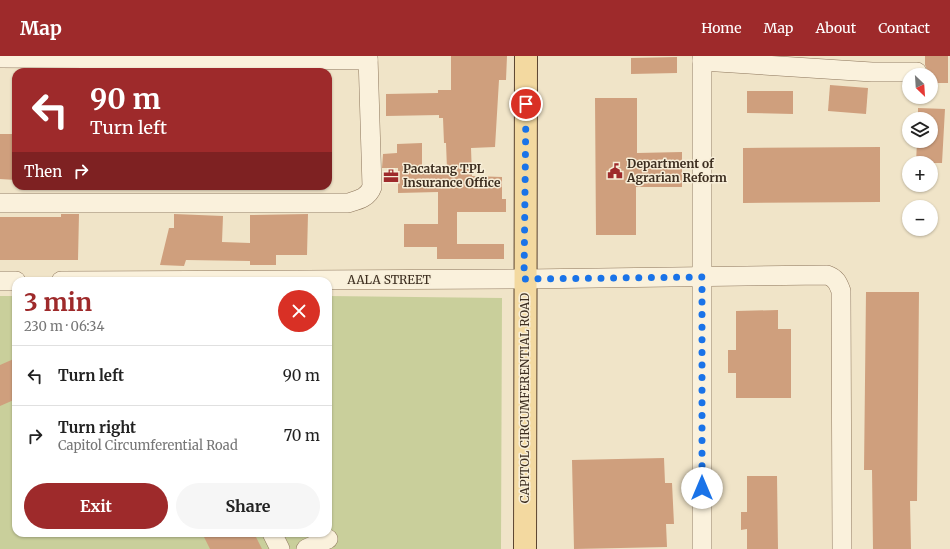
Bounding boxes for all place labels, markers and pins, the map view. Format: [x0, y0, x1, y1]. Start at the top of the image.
pin [509, 87, 543, 121]
place label: Department of Agrarian Reform [626, 156, 727, 185]
place label: Pacatang TPL Insurance Office [403, 161, 501, 190]
public building icon: Department of Agrarian Reform [606, 162, 624, 180]
office icon: Pacatang TPL Insurance Office [382, 167, 400, 185]

